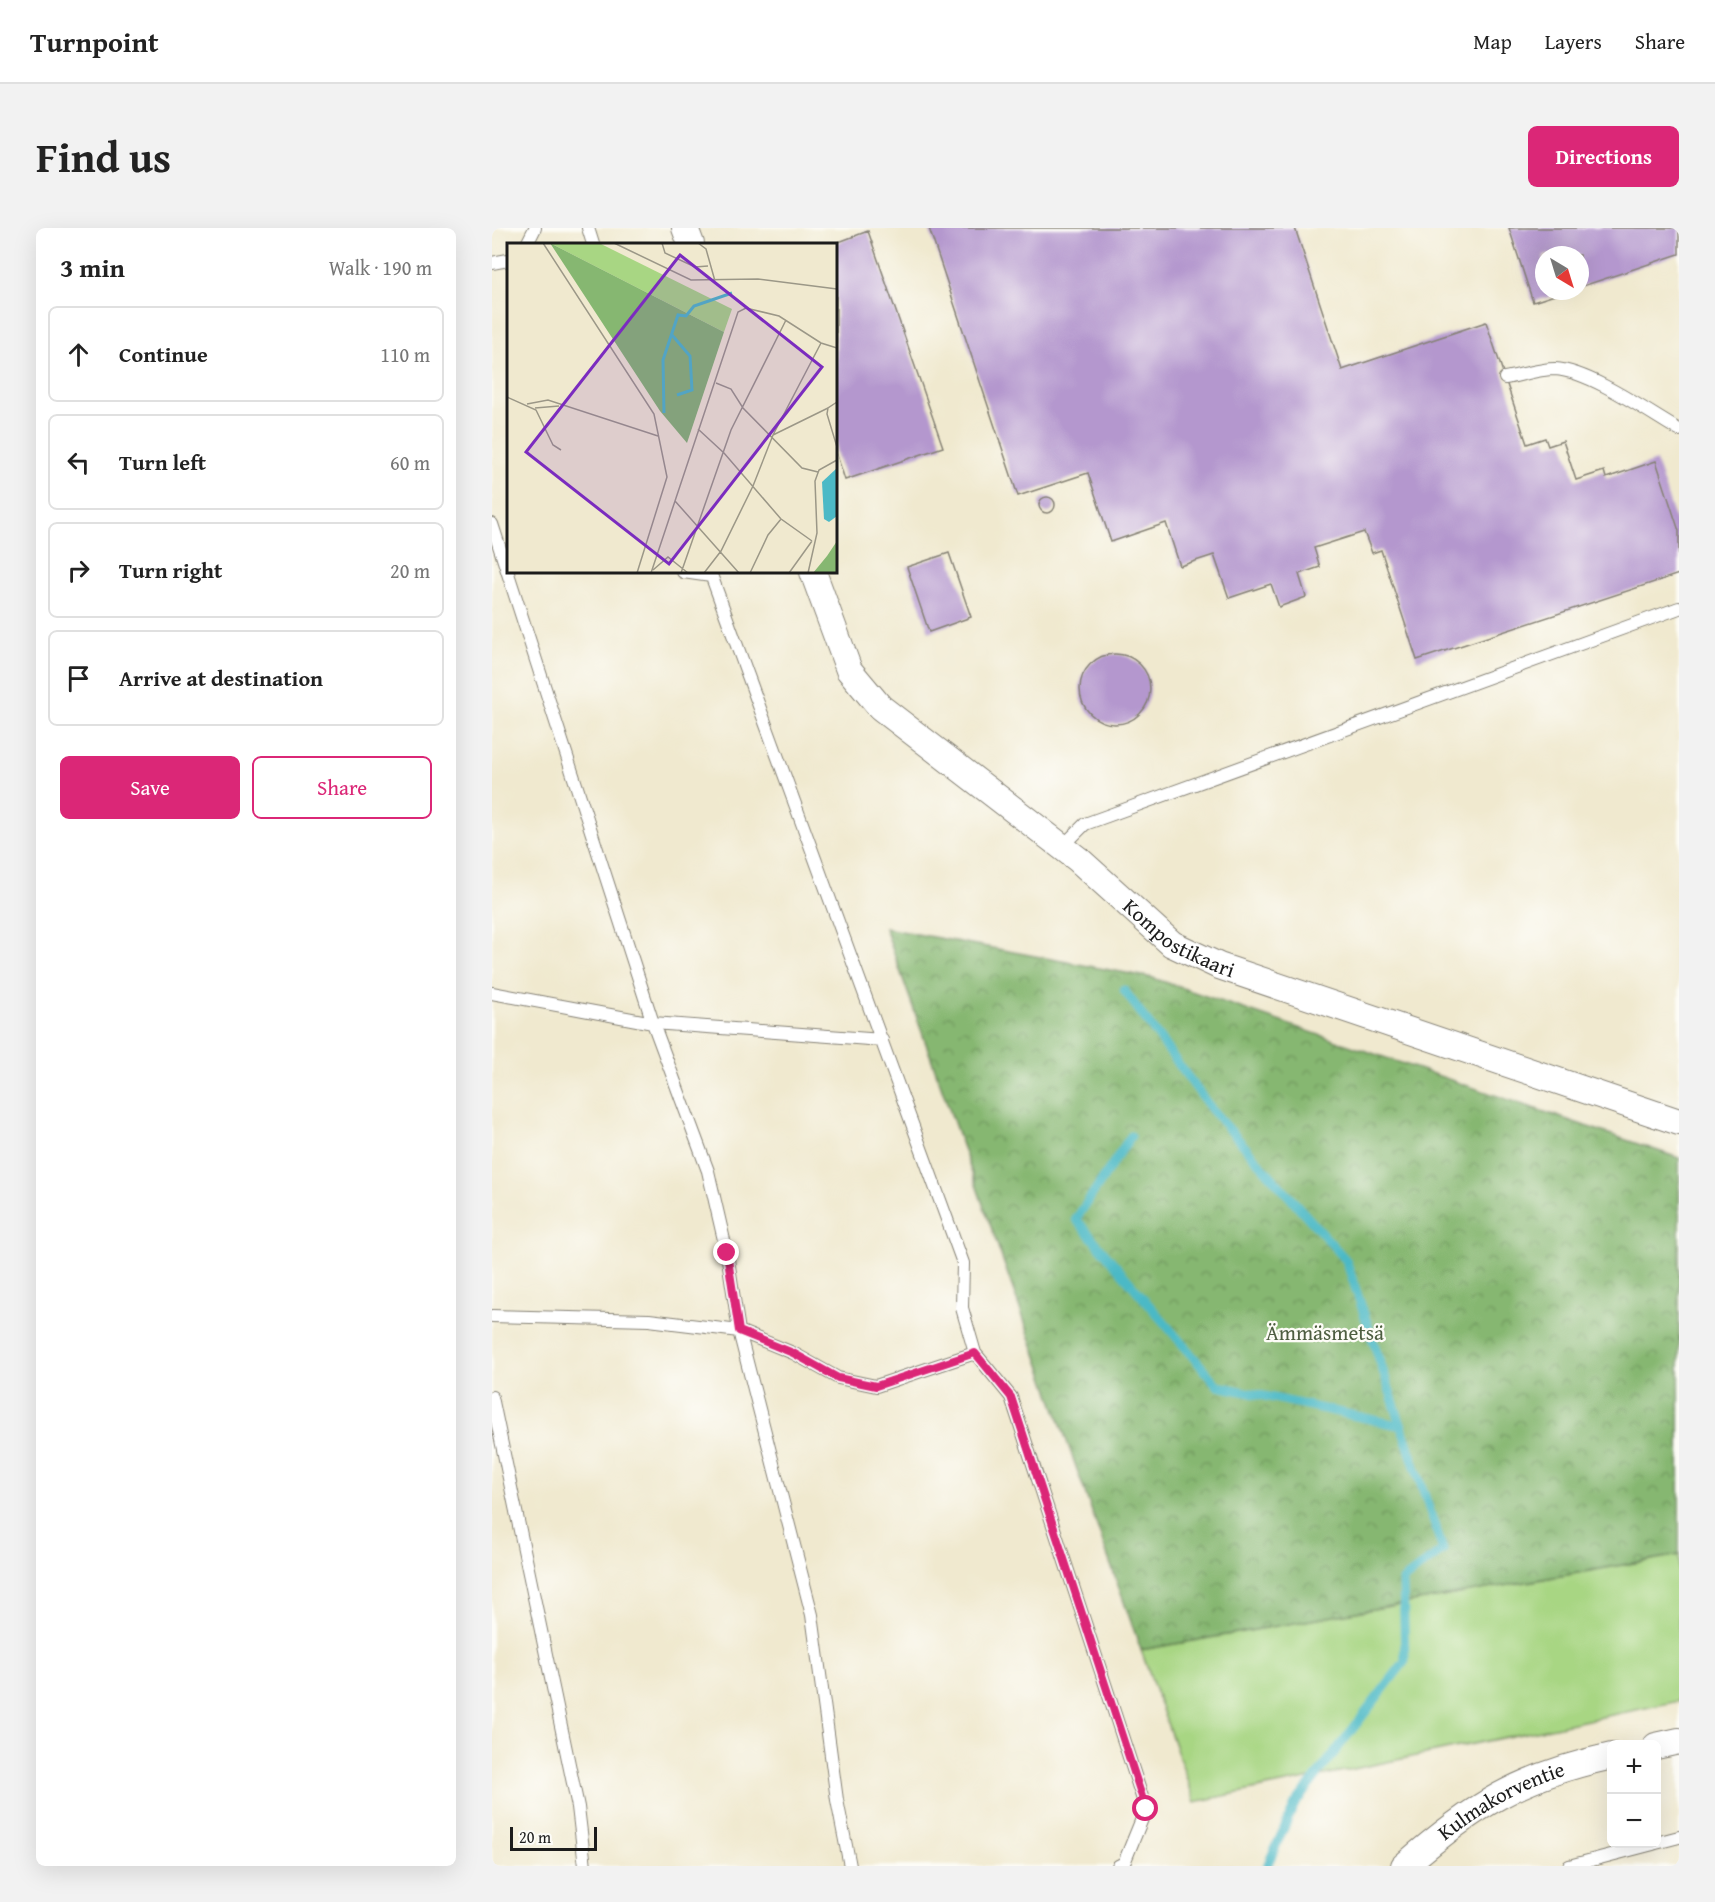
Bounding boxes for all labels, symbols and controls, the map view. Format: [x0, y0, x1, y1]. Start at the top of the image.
text: Turnpoint [30, 21, 159, 62]
text: Map [1473, 26, 1512, 57]
text: Layers [1545, 26, 1602, 57]
text: Share [1635, 26, 1685, 57]
text: Find us [36, 126, 171, 187]
button: Directions [1528, 126, 1679, 187]
inset map [507, 243, 837, 573]
north arrow [1535, 246, 1589, 300]
text: 3 min [60, 248, 125, 287]
text: Walk · 190 m [329, 253, 432, 282]
icon: ahead [62, 338, 95, 371]
text: Continue [119, 338, 208, 370]
text: 110 m [380, 340, 430, 369]
icon: left [62, 446, 95, 479]
text: Turn left [119, 446, 206, 478]
text: 60 m [390, 448, 430, 477]
icon: right [62, 554, 95, 587]
text: Turn right [119, 554, 222, 586]
text: 20 m [390, 556, 430, 585]
icon: arrive [62, 662, 95, 695]
text: Arrive at destination [119, 662, 323, 694]
button: Save [60, 756, 240, 819]
button: Share [252, 756, 432, 819]
street label: Kompostikaari [1116, 891, 1239, 985]
route end [713, 1239, 739, 1265]
park label: Ämmäsmetsä [1266, 1317, 1384, 1348]
map controls [1607, 1740, 1661, 1848]
button: + [1607, 1740, 1661, 1794]
street label: Kulmakorventie [1431, 1753, 1569, 1847]
button: − [1607, 1794, 1661, 1848]
route start [1132, 1795, 1158, 1821]
scale bar [510, 1824, 597, 1852]
text: 20 m [519, 1825, 551, 1849]

